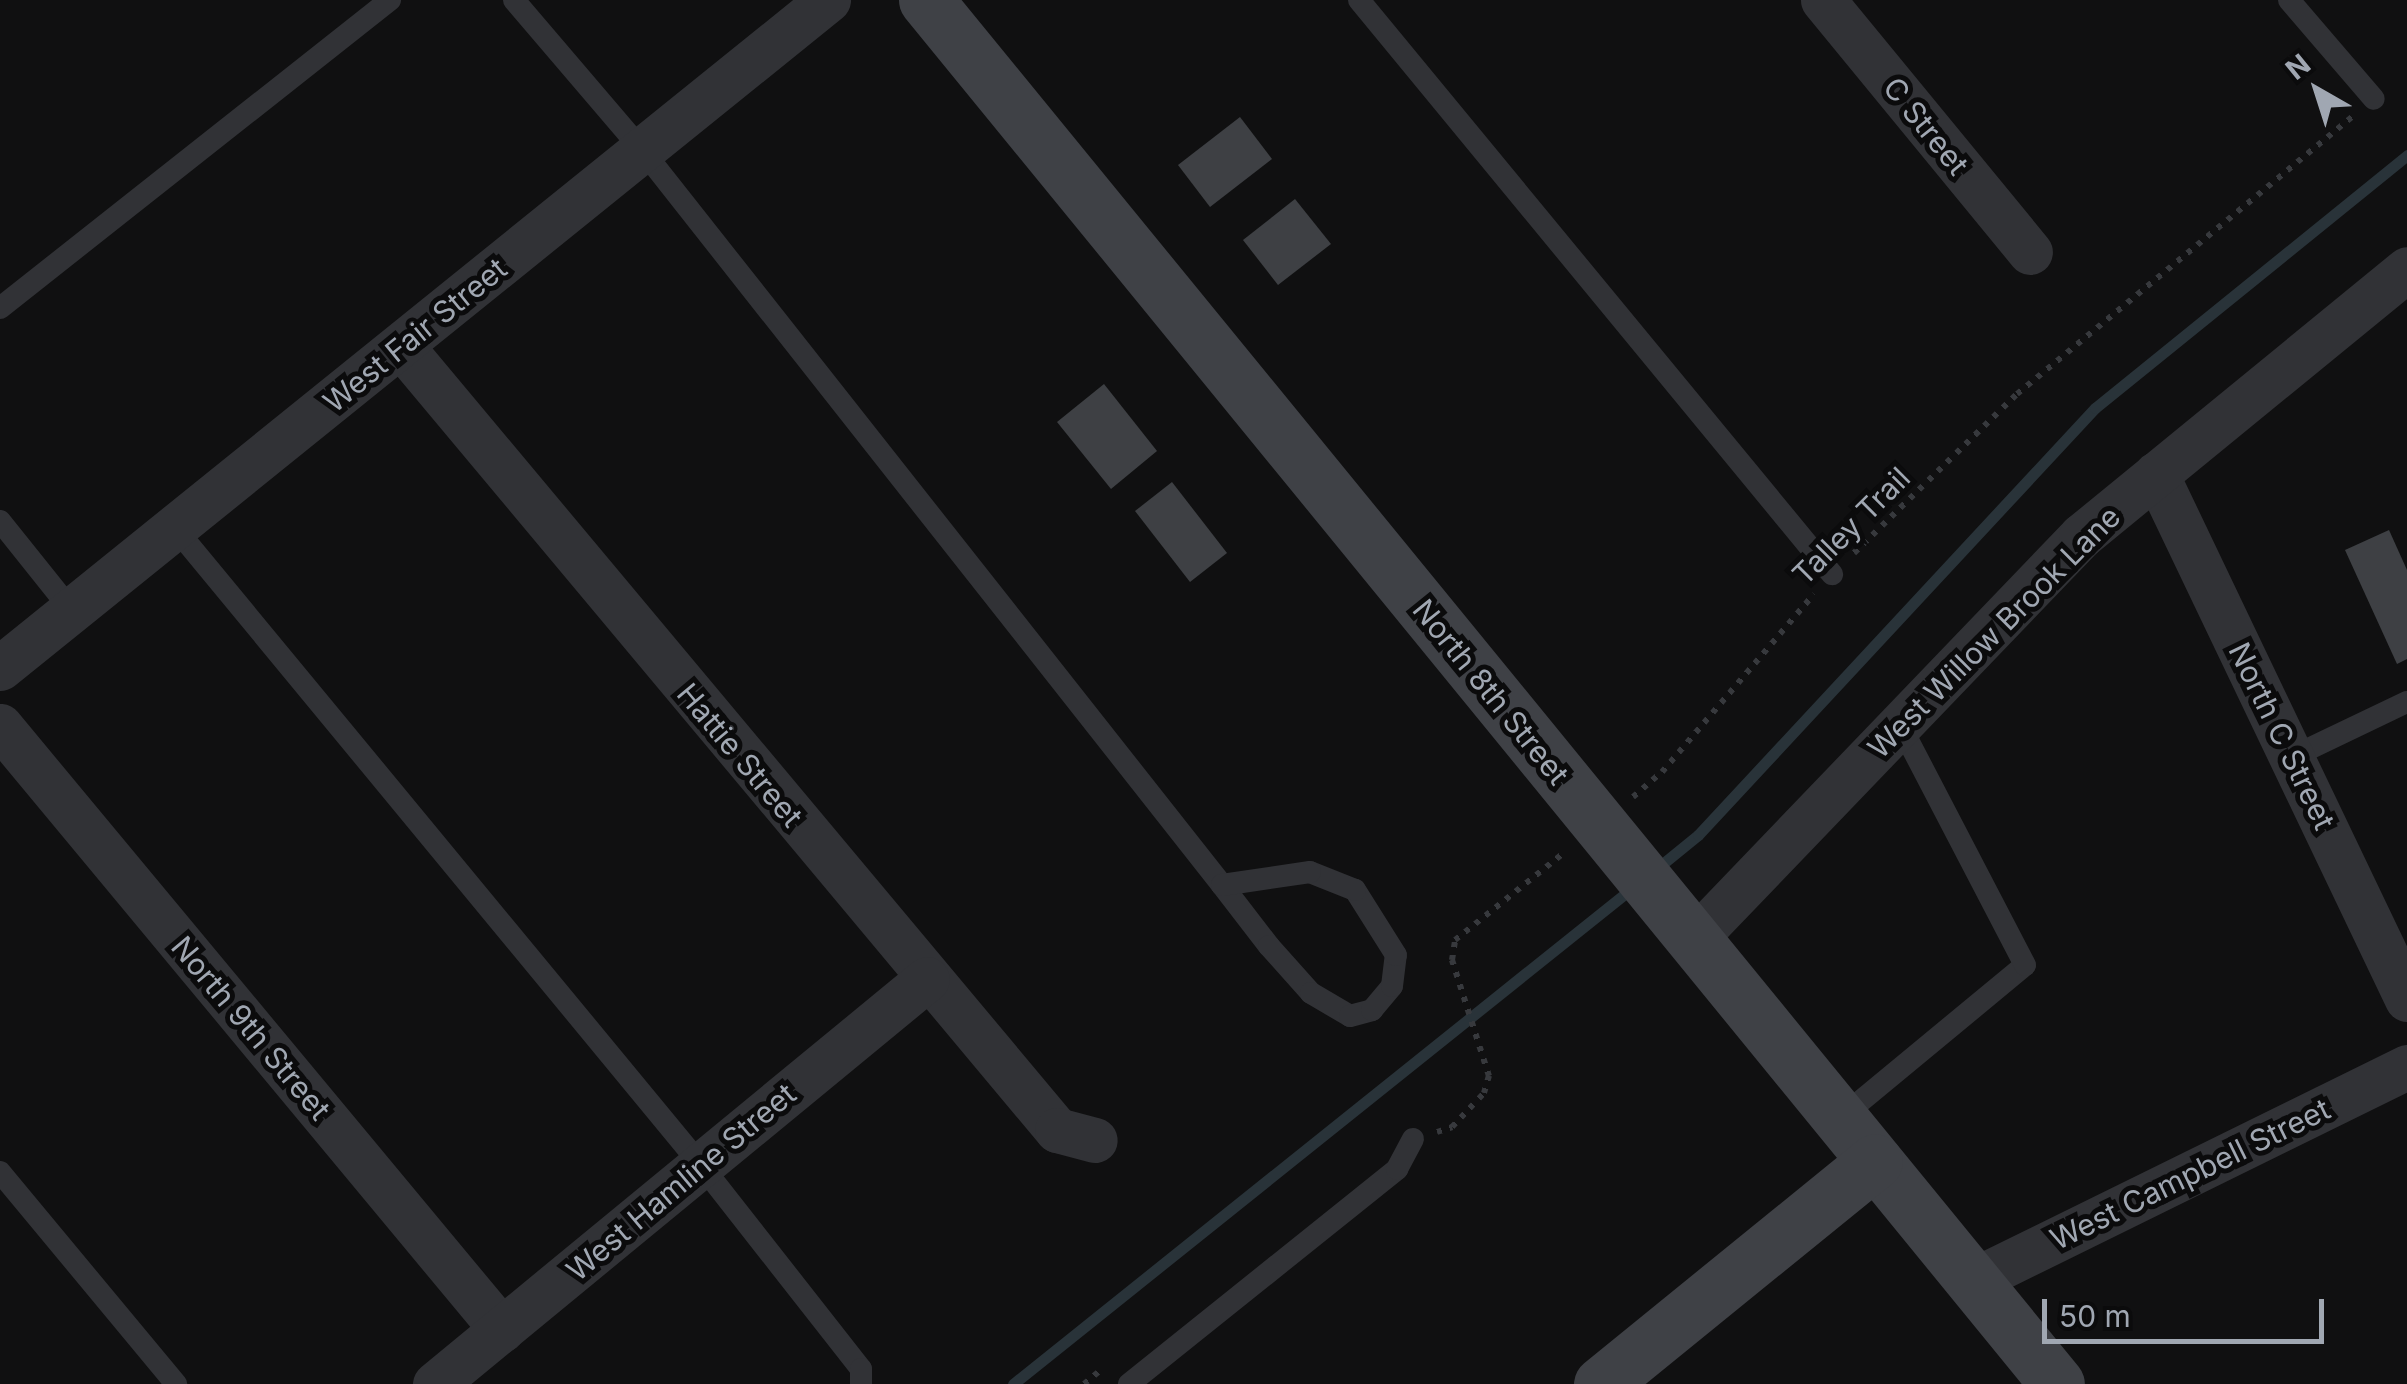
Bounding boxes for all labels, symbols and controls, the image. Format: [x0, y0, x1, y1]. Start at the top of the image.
north arrow [2267, 40, 2367, 140]
text: N [2279, 47, 2317, 87]
street label: C Street [1876, 70, 1976, 182]
street label: West Fair Street [316, 250, 514, 420]
street label: Talley Trail [1785, 460, 1917, 592]
street label: West Willow Brook Lane [1860, 498, 2128, 766]
street label: North 8th Street [1405, 592, 1577, 792]
street label: North C Street [2221, 637, 2343, 835]
street label: Hattie Street [670, 676, 810, 834]
street label: North 9th Street [164, 929, 338, 1127]
street label: West Hamline Street [559, 1076, 803, 1288]
street label: West Campbell Street [2044, 1091, 2336, 1257]
scale bar [2047, 1279, 2330, 1341]
text: 50 m [2059, 1298, 2131, 1334]

